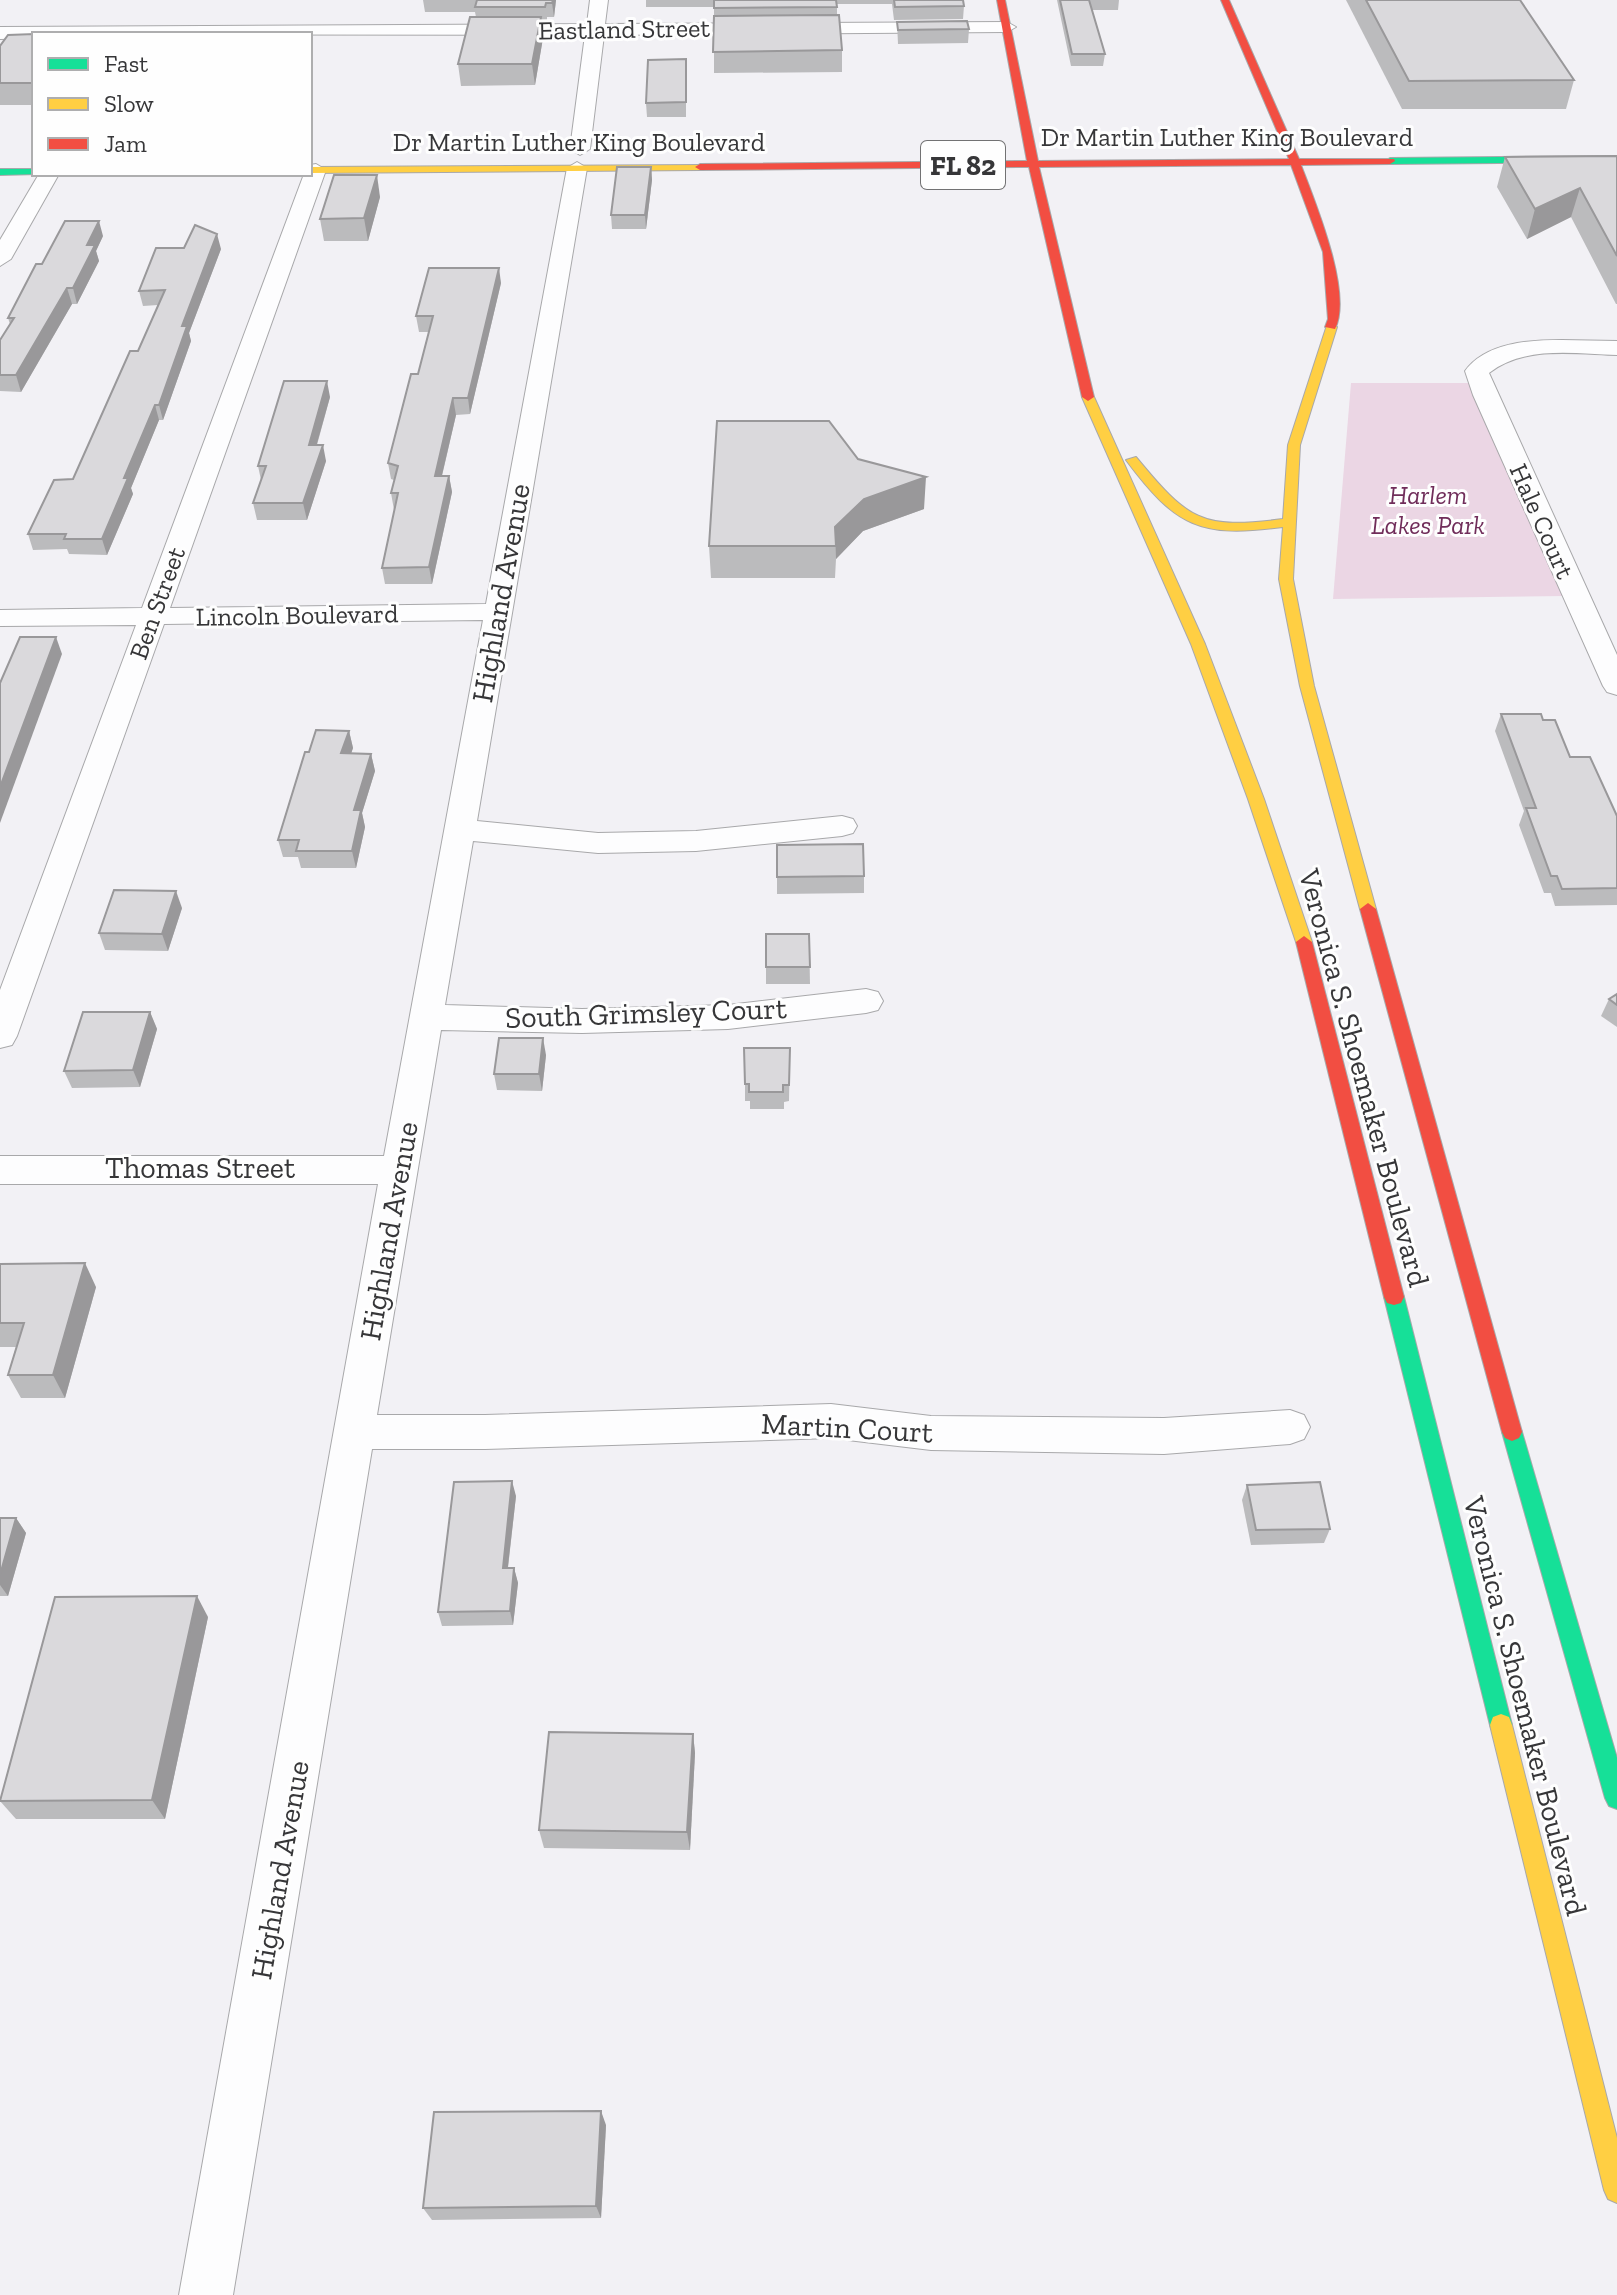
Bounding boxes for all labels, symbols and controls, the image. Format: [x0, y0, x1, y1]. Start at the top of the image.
street label: Eastland Street [538, 11, 711, 46]
legend [32, 32, 312, 176]
text: Fast [104, 49, 148, 78]
text: Slow [104, 89, 154, 118]
street label: Dr Martin Luther King Boulevard [1041, 121, 1413, 153]
street label: Dr Martin Luther King Boulevard [393, 126, 765, 158]
text: Jam [104, 129, 147, 158]
road number: FL 82 [921, 141, 1005, 189]
street label: Hale Court [1503, 459, 1582, 584]
park label: Harlem Lakes Park [1371, 479, 1485, 541]
street label: Highland Avenue [464, 481, 538, 705]
street label: Ben Street [122, 542, 192, 664]
street label: Lincoln Boulevard [195, 597, 399, 633]
street label: Veronica S. Shoemaker Boulevard [1291, 864, 1437, 1291]
street label: South Grimsley Court [505, 990, 787, 1036]
street label: Highland Avenue [352, 1119, 426, 1343]
street label: Thomas Street [105, 1150, 295, 1186]
street label: Martin Court [760, 1406, 934, 1450]
street label: Veronica S. Shoemaker Boulevard [1455, 1492, 1595, 1920]
street label: Highland Avenue [243, 1758, 317, 1982]

